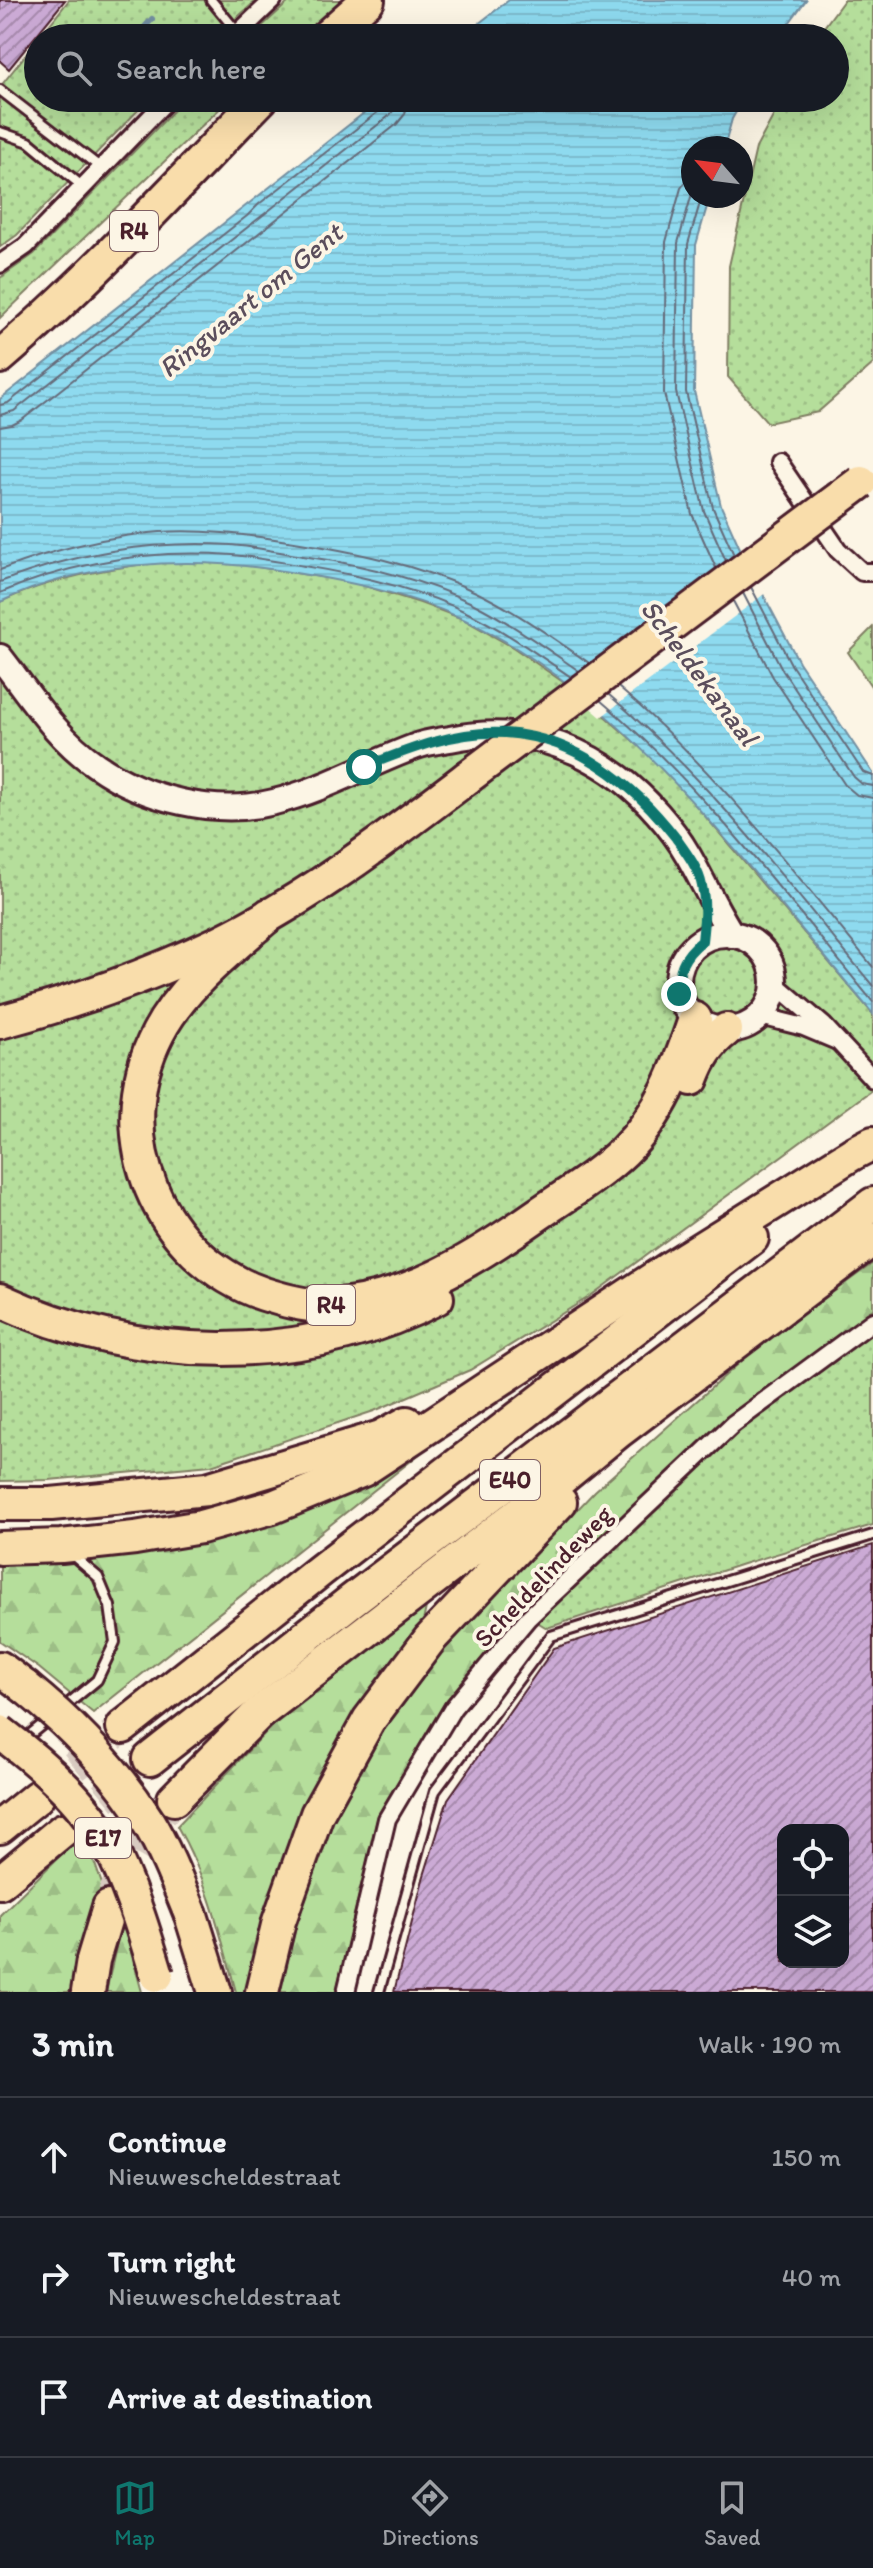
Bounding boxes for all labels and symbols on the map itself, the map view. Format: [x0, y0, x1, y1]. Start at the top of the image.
north arrow [681, 136, 753, 208]
road number: R4 [110, 211, 158, 251]
water label: Ringvaart om Gent [151, 214, 351, 384]
water label: Scheldekanaal [634, 592, 767, 753]
route start [346, 749, 382, 785]
route end [661, 976, 697, 1012]
road number: R4 [307, 1285, 355, 1325]
road number: E40 [480, 1460, 540, 1500]
street label: Scheldelindeweg [467, 1498, 619, 1654]
road number: E17 [75, 1818, 131, 1858]

